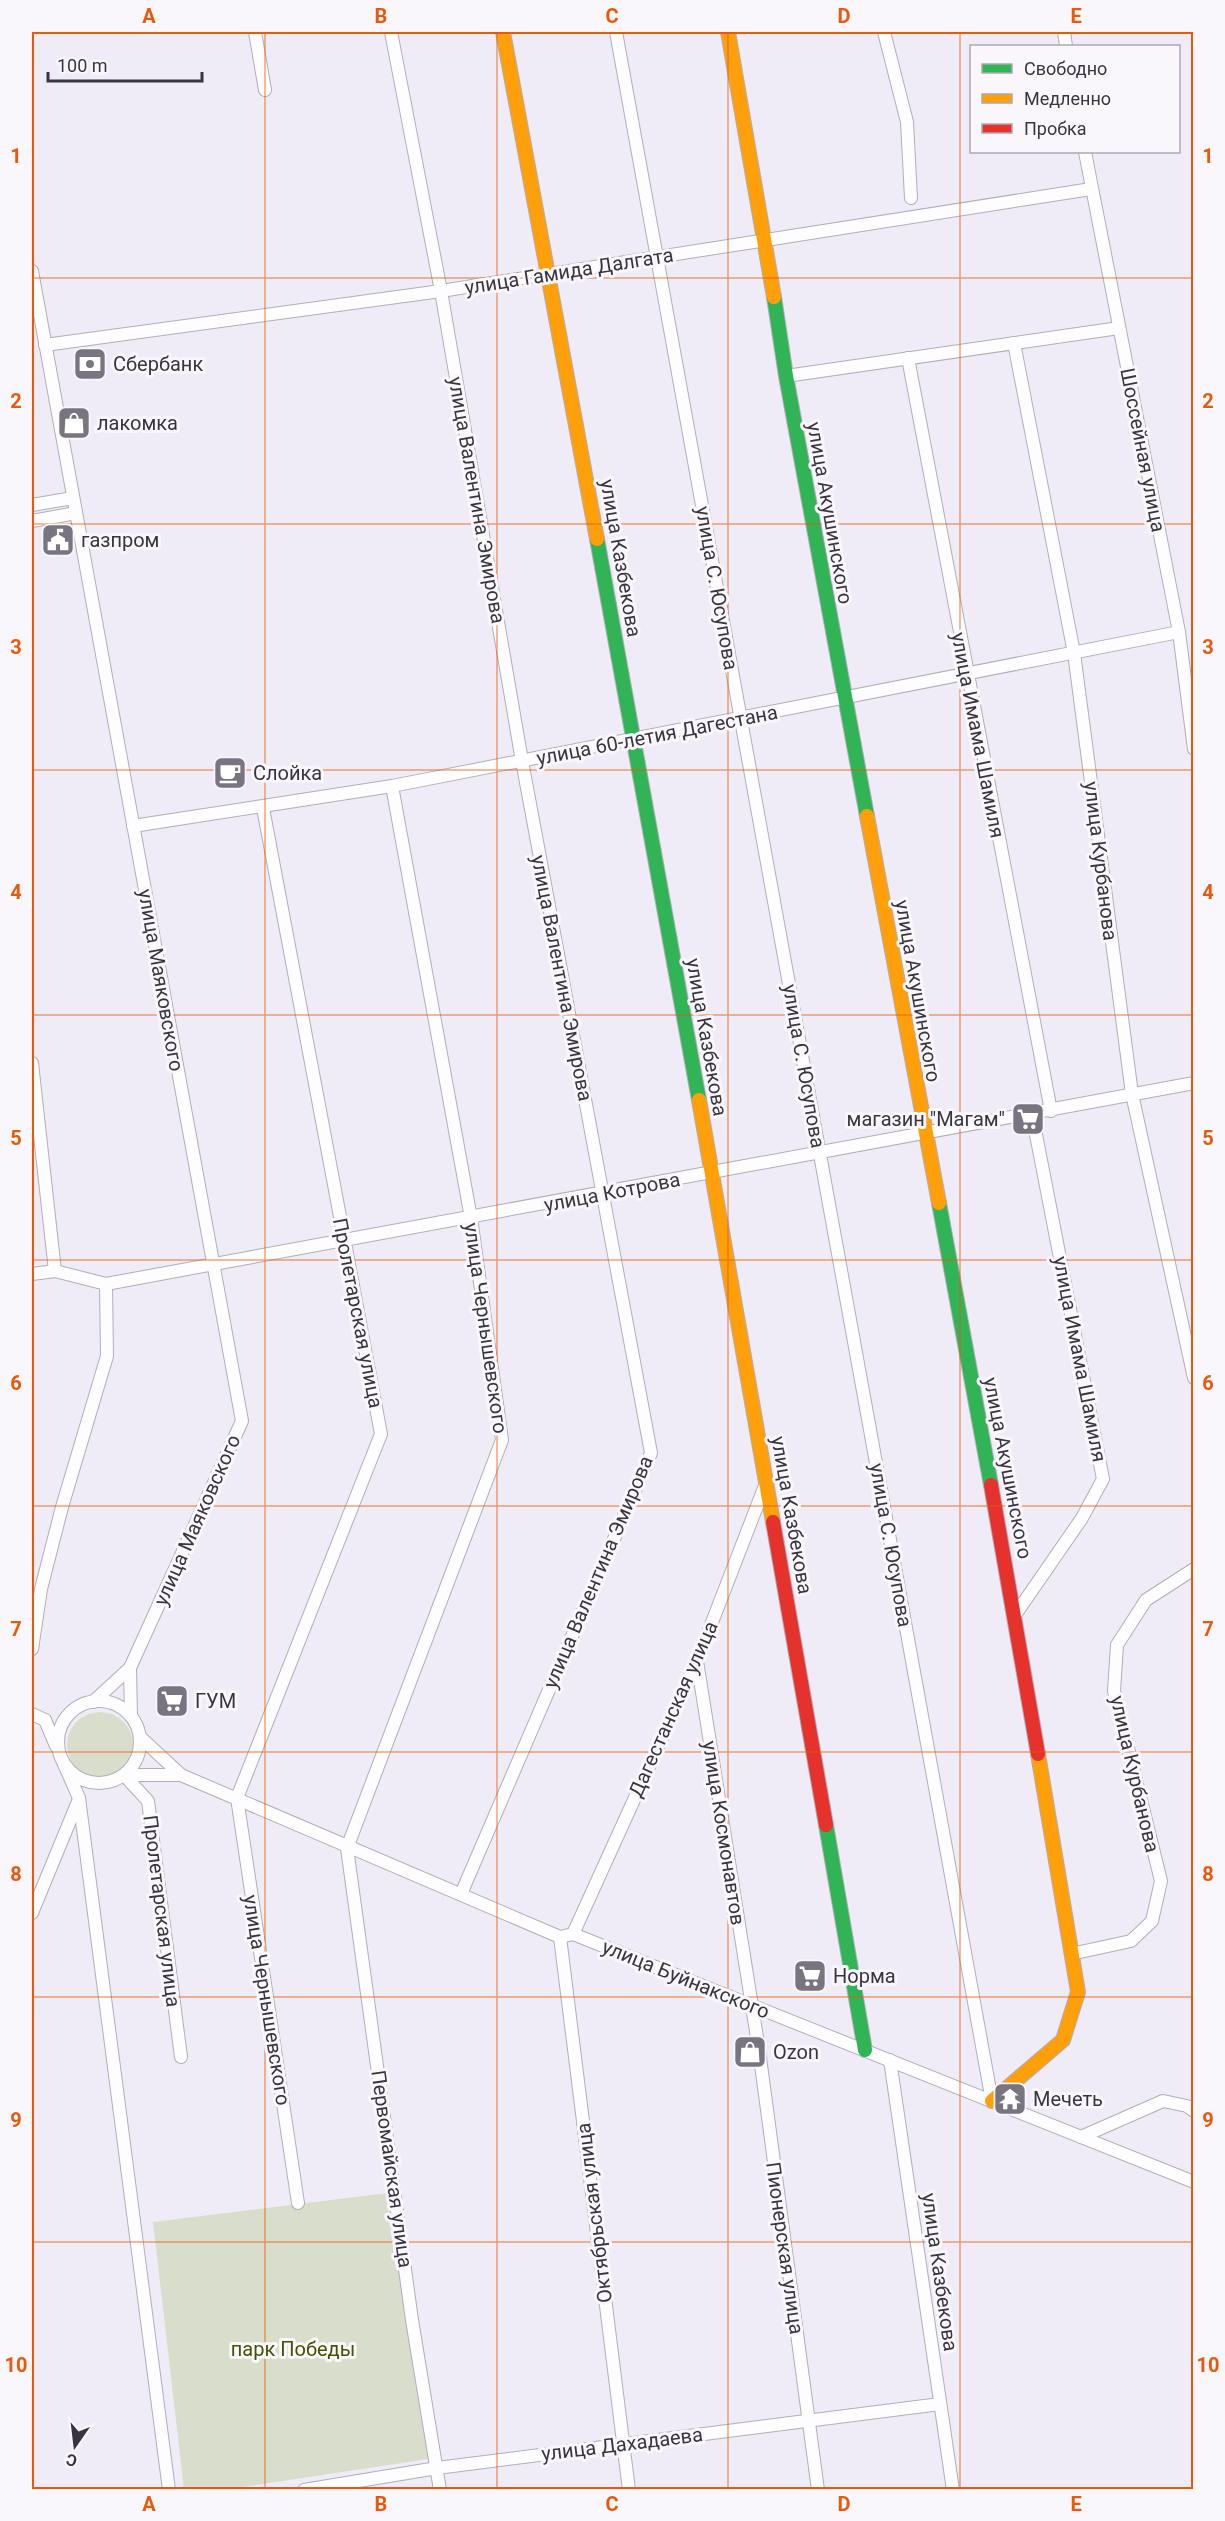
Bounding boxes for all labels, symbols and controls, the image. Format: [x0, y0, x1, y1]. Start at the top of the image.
text: A [142, 4, 156, 28]
text: B [375, 4, 387, 28]
text: C [605, 4, 619, 28]
text: D [838, 4, 851, 28]
text: E [1070, 4, 1082, 28]
scale bar [48, 45, 202, 83]
legend [970, 45, 1180, 153]
text: 100 m [57, 55, 108, 76]
text: Свободно [1024, 58, 1107, 79]
text: Медленно [1024, 88, 1111, 109]
text: Пробка [1024, 118, 1087, 139]
text: 1 [10, 144, 22, 168]
text: 1 [1202, 144, 1214, 168]
street label: улица Гамида Далгата [463, 243, 675, 299]
bank icon: Сбербанк [72, 346, 108, 382]
place label: Сбербанк [113, 352, 203, 376]
street label: Шоссейная улица [1115, 366, 1171, 534]
street label: улица Валентина Эмирова [443, 375, 511, 625]
text: 2 [10, 389, 22, 413]
text: 2 [1202, 389, 1214, 413]
shop icon: лакомка [56, 405, 92, 441]
place label: лакомка [97, 411, 178, 435]
street label: улица Акушинского [802, 420, 858, 606]
street label: улица Казбекова [595, 477, 647, 639]
street label: улица С. Юсупова [691, 504, 743, 672]
public building icon: газпром [40, 522, 76, 558]
place label: газпром [81, 528, 159, 552]
street label: улица Имама Шамиля [946, 630, 1010, 840]
text: 3 [10, 635, 22, 659]
text: 3 [1202, 635, 1214, 659]
street label: улица 60-летия Дагестана [534, 700, 780, 770]
cafe icon: Слойка [212, 755, 248, 791]
place label: Слойка [253, 761, 322, 785]
street label: улица Курбанова [1079, 780, 1123, 942]
street label: улица Валентина Эмирова [526, 853, 598, 1103]
text: 4 [10, 880, 22, 904]
text: 4 [1202, 880, 1214, 904]
street label: улица Маяковского [133, 887, 189, 1073]
street label: улица Акушинского [890, 898, 946, 1084]
street label: улица Казбекова [681, 956, 733, 1118]
street label: улица С. Юсупова [778, 982, 830, 1150]
supermarket icon: магазин "Магам" [1010, 1101, 1046, 1137]
place label: магазин "Магам" [847, 1107, 1005, 1131]
text: 5 [10, 1126, 22, 1150]
text: 5 [1202, 1126, 1214, 1150]
street label: улица Котрова [542, 1167, 682, 1217]
street label: Пролетарская улица [328, 1216, 388, 1410]
street label: улица Чернышевского [459, 1221, 513, 1435]
street label: улица Имама Шамиля [1048, 1254, 1112, 1464]
text: 6 [10, 1371, 22, 1395]
text: 6 [1202, 1371, 1214, 1395]
street label: улица Акушинского [979, 1375, 1037, 1561]
street label: улица Маяковского [148, 1431, 246, 1609]
street label: улица Казбекова [766, 1434, 818, 1596]
street label: улица Валентина Эмирова [538, 1452, 658, 1692]
street label: улица С. Юсупова [865, 1461, 917, 1629]
text: 7 [10, 1617, 22, 1641]
street label: Дагестанская улица [623, 1617, 723, 1801]
text: 7 [1202, 1617, 1214, 1641]
supermarket icon: ГУМ [154, 1683, 190, 1719]
place label: ГУМ [195, 1689, 236, 1713]
street label: улица Курбанова [1105, 1693, 1165, 1855]
street label: улица Космонавтов [698, 1739, 750, 1927]
street label: Пролетарская улица [138, 1814, 186, 2008]
text: 8 [10, 1862, 22, 1886]
text: 8 [1202, 1862, 1214, 1886]
street label: улица Чернышевского [239, 1893, 295, 2107]
street label: улица Буйнакского [599, 1934, 773, 2024]
supermarket icon: Норма [792, 1958, 828, 1994]
place label: Норма [833, 1964, 896, 1988]
shop icon: Ozon [732, 2034, 768, 2070]
place label: Ozon [773, 2040, 819, 2064]
street label: Первомайская улица [366, 2069, 418, 2269]
temple icon: Мечеть [992, 2081, 1028, 2117]
place label: Мечеть [1033, 2087, 1103, 2111]
text: 9 [10, 2108, 22, 2132]
text: 9 [1202, 2108, 1214, 2132]
street label: Октябрьская улица [571, 2122, 617, 2304]
street label: Пионерская улица [761, 2160, 809, 2336]
street label: улица Казбекова [917, 2191, 963, 2353]
park label: парк Победы [231, 2337, 355, 2361]
text: 10 [5, 2353, 27, 2377]
text: 10 [1197, 2353, 1219, 2377]
north arrow [45, 2416, 105, 2476]
street label: улица Дахадаева [540, 2422, 704, 2466]
text: С [64, 2450, 79, 2471]
text: A [142, 2492, 156, 2516]
text: B [375, 2492, 387, 2516]
text: C [605, 2492, 619, 2516]
text: D [838, 2492, 851, 2516]
text: E [1070, 2492, 1082, 2516]

